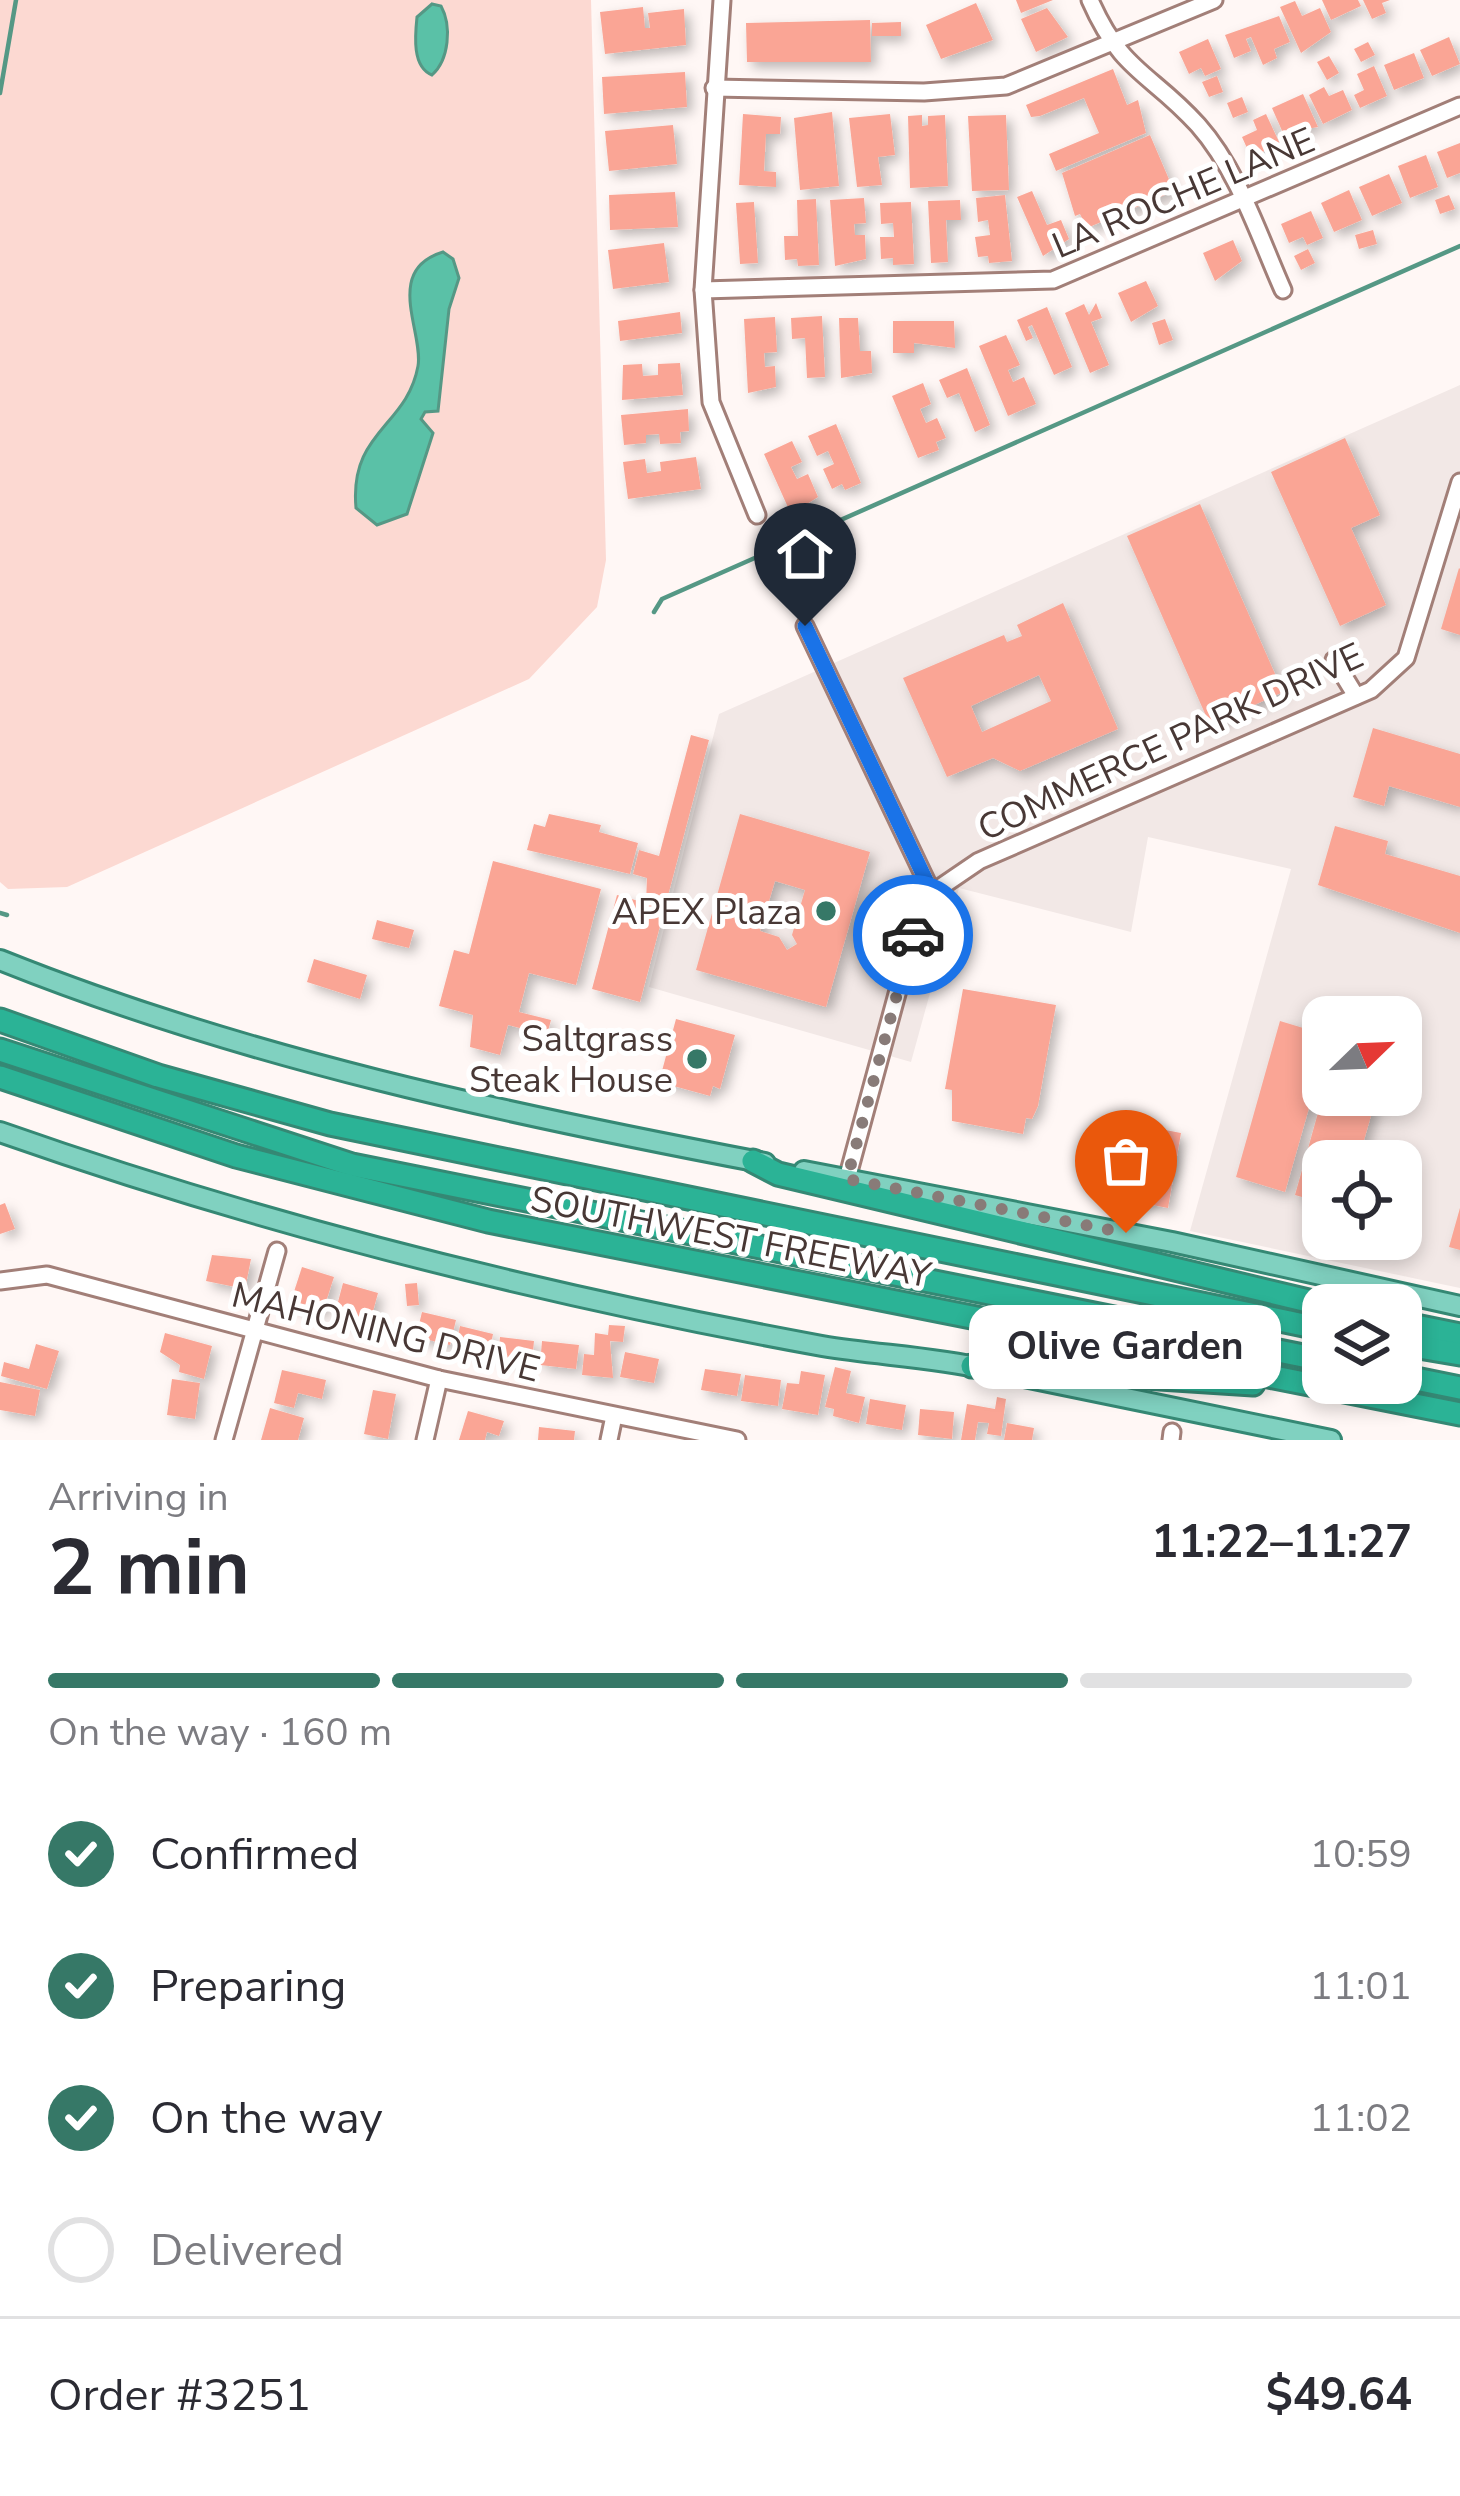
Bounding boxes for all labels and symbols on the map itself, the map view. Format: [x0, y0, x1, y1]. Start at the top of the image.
street label: LA ROCHE LANE [1045, 116, 1322, 271]
pin [754, 503, 856, 626]
street label: COMMERCE PARK DRIVE [970, 631, 1371, 853]
courier [853, 875, 973, 995]
place label: APEX Plaza [612, 888, 802, 937]
marker: APEX Plaza [813, 898, 839, 924]
north arrow [1302, 996, 1422, 1116]
place label: Saltgrass Steak House [469, 1015, 673, 1105]
marker: Saltgrass Steak House [684, 1046, 710, 1072]
pin [1075, 1110, 1177, 1233]
street label: SOUTHWEST FREEWAY [527, 1175, 935, 1300]
street label: MAHONING DRIVE [227, 1270, 545, 1394]
callout: Olive Garden [970, 1305, 1282, 1389]

